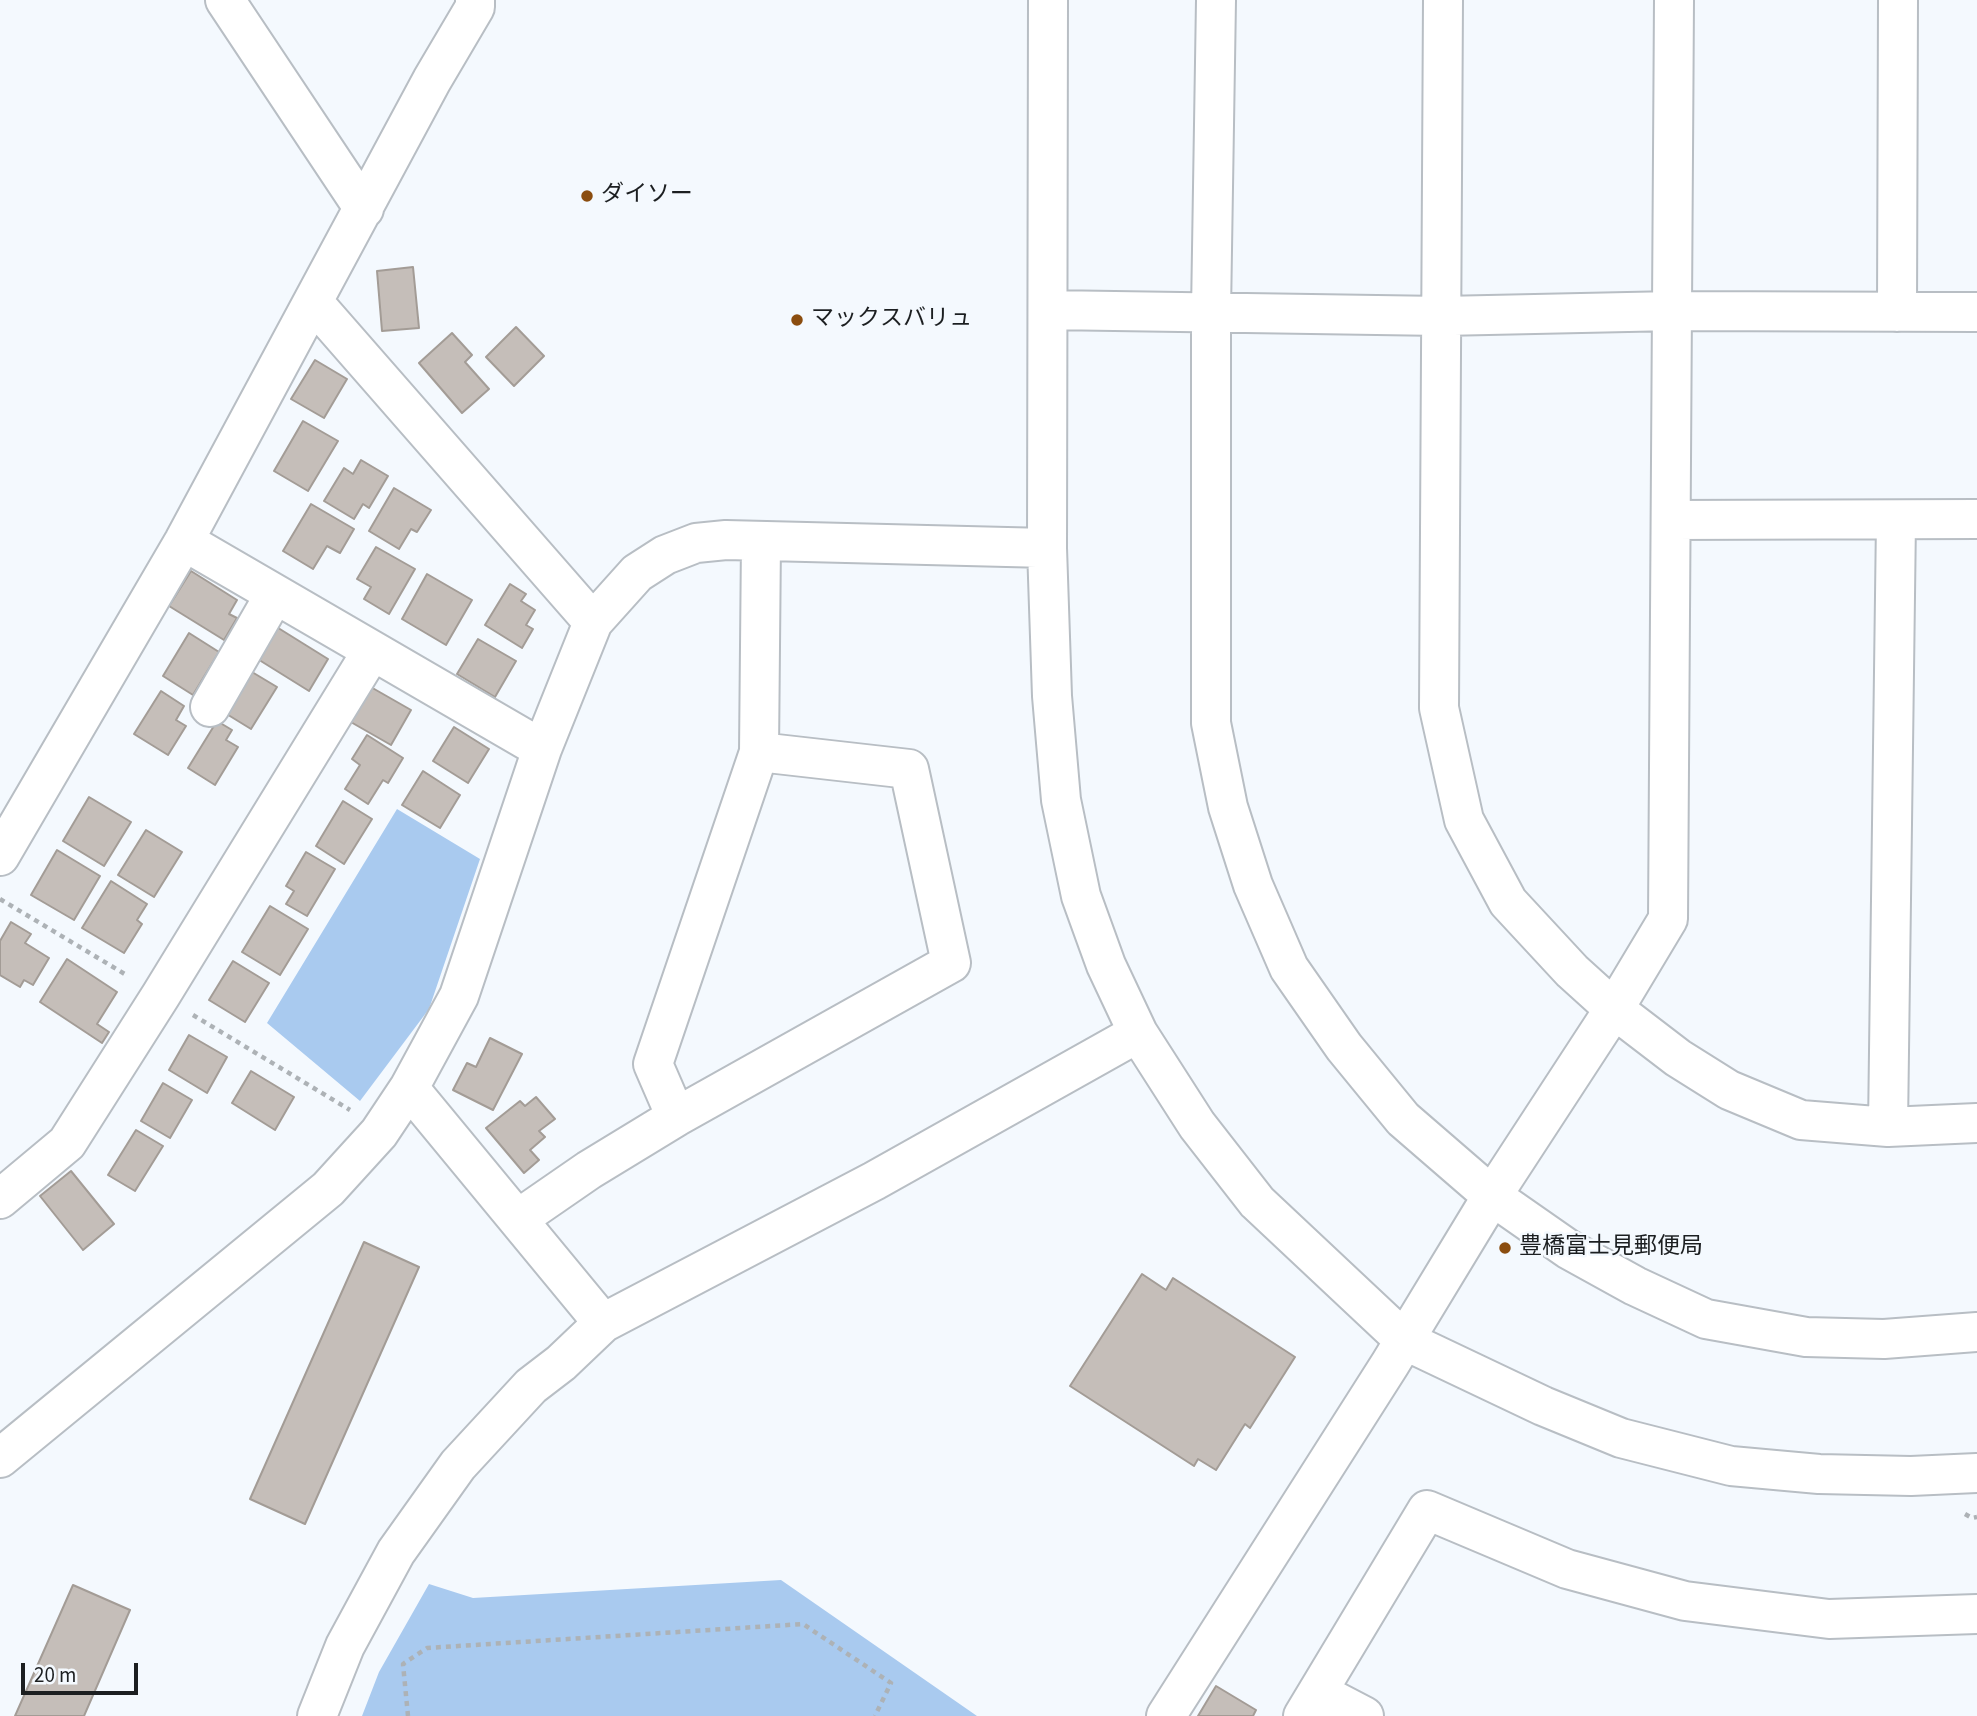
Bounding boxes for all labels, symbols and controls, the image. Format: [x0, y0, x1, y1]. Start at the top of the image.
place label: ダイソー [601, 182, 693, 210]
marker: ダイソー [579, 188, 595, 204]
place label: マックスバリュ [811, 306, 972, 334]
marker: マックスバリュ [789, 312, 805, 328]
place label: 豊橋富士見郵便局 [1519, 1234, 1703, 1262]
marker: 豊橋富士見郵便局 [1497, 1240, 1513, 1256]
scale bar [24, 1650, 142, 1694]
text: 20 m [34, 1660, 76, 1690]

